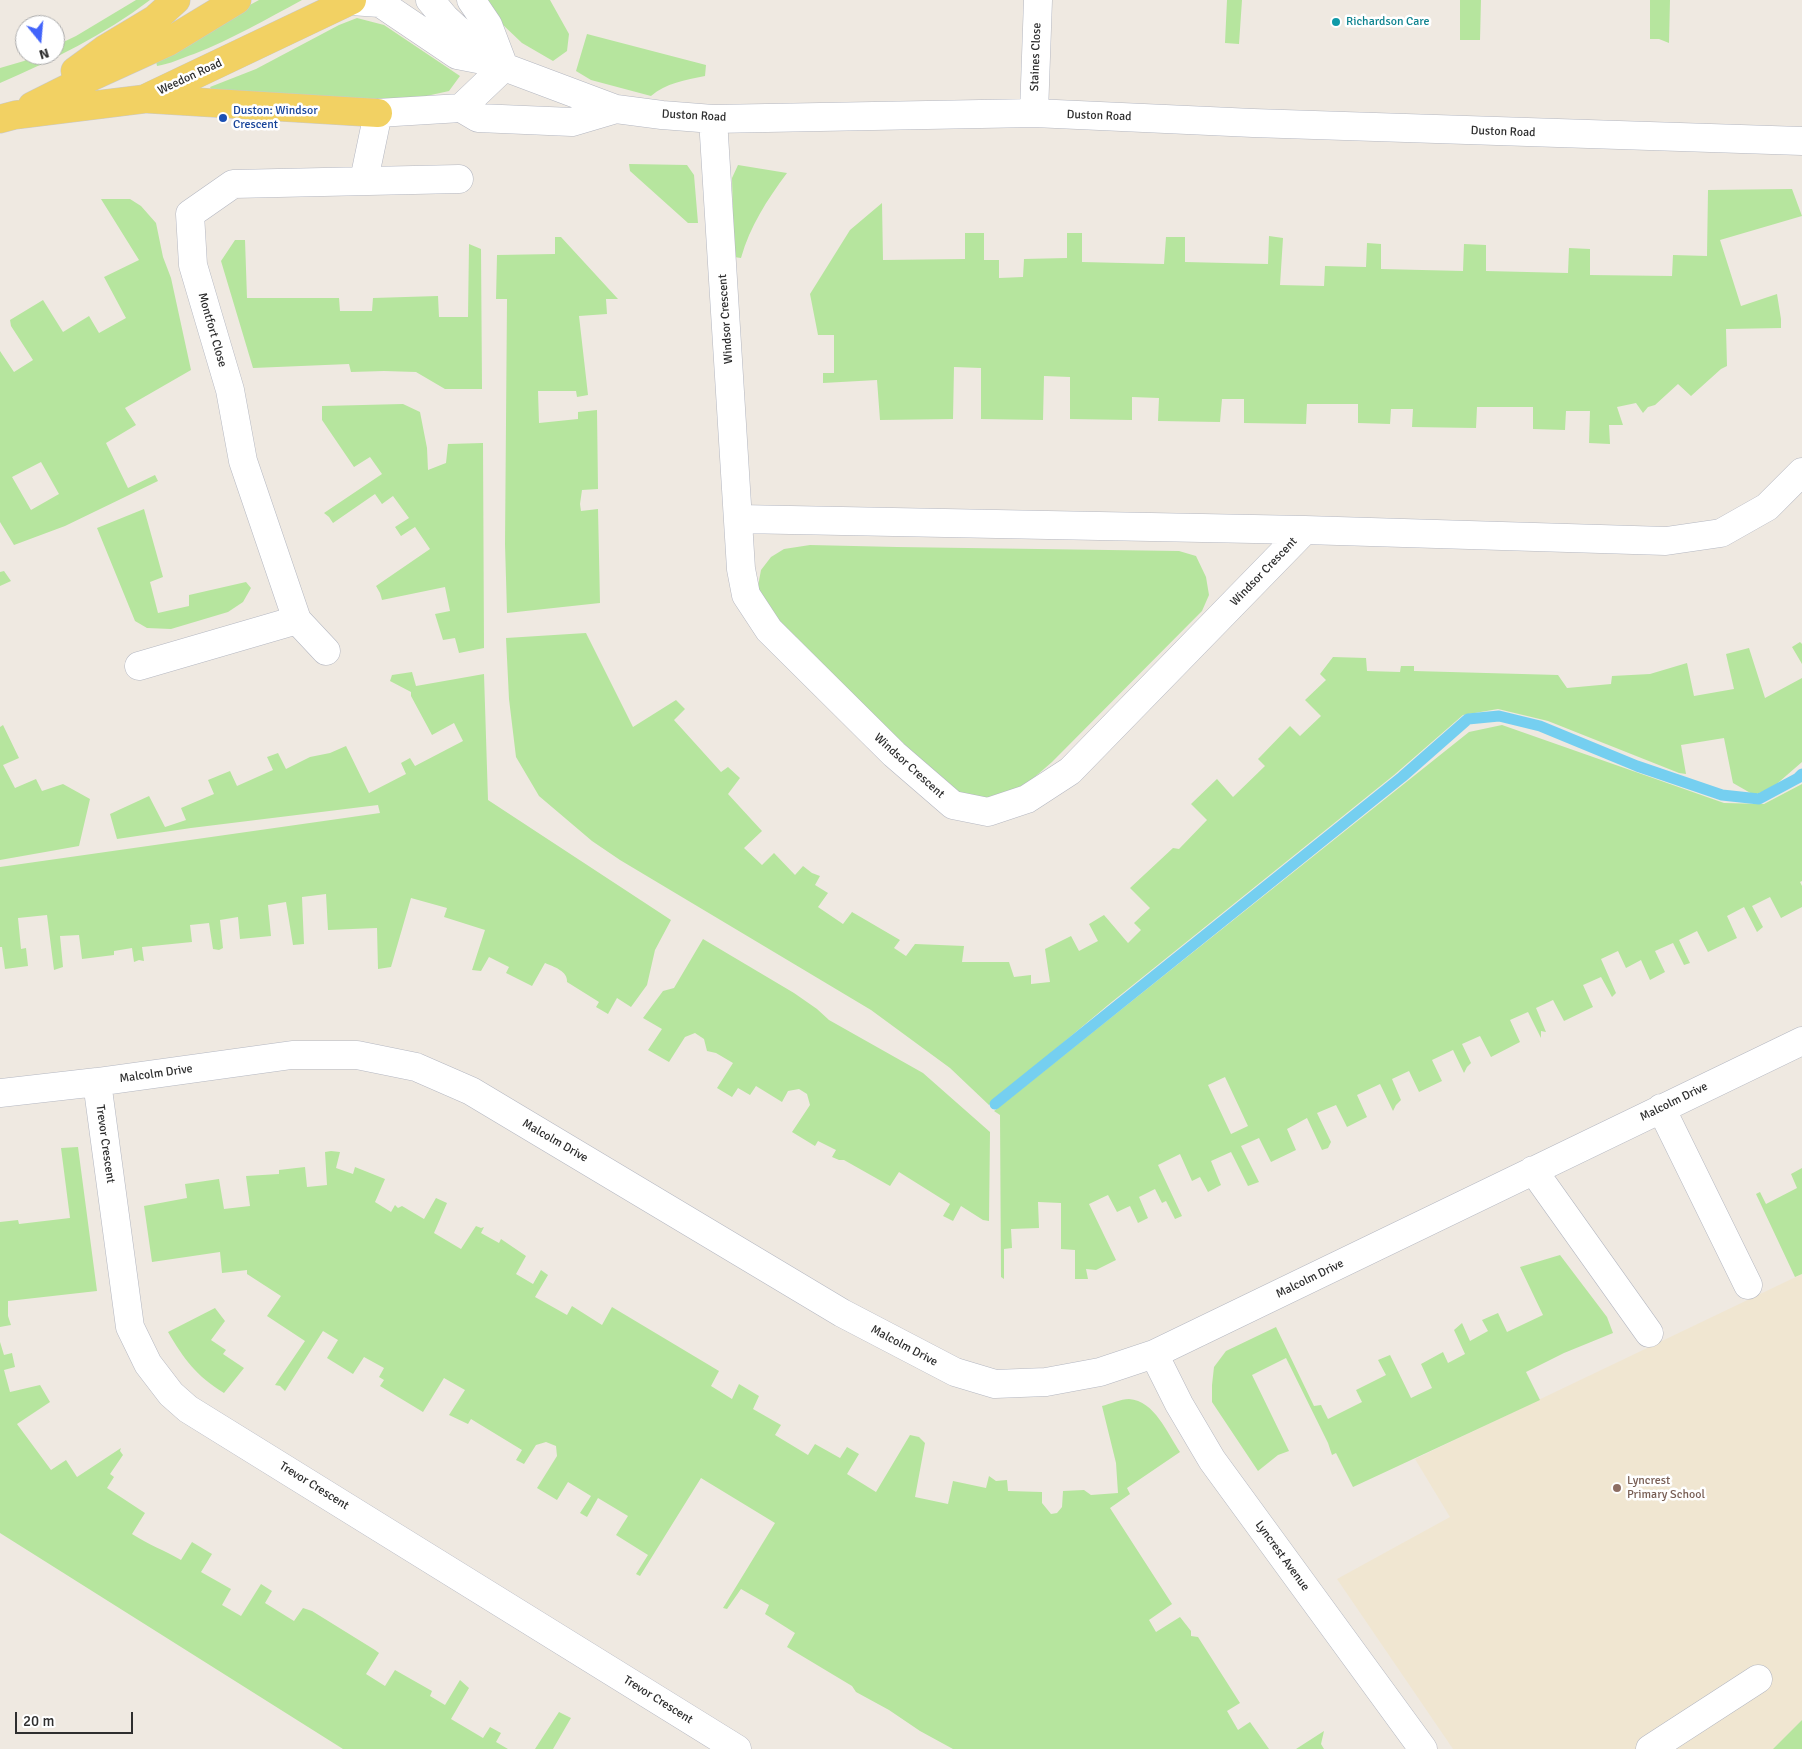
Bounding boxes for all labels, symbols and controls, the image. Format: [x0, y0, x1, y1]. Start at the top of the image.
north arrow [15, 15, 65, 65]
place label: Richardson Care [1346, 15, 1430, 29]
marker: Richardson Care [1330, 16, 1342, 28]
street label: Staines Close [1028, 22, 1044, 92]
text: N [37, 44, 51, 63]
street label: Weedon Road [156, 56, 224, 98]
place label: Duston: Windsor Crescent [233, 104, 318, 132]
street label: Duston Road [661, 107, 727, 125]
street label: Duston Road [1066, 108, 1132, 124]
marker: Duston: Windsor Crescent [217, 112, 229, 124]
street label: Duston Road [1470, 124, 1536, 140]
street label: Windsor Crescent [716, 274, 736, 364]
street label: Montfort Close [195, 291, 229, 369]
street label: Windsor Crescent [1228, 535, 1300, 609]
street label: Windsor Crescent [871, 731, 947, 801]
street label: Malcolm Drive [119, 1062, 193, 1086]
street label: Malcolm Drive [1638, 1079, 1710, 1125]
street label: Trevor Crescent [92, 1104, 118, 1184]
street label: Malcolm Drive [520, 1116, 590, 1166]
street label: Malcolm Drive [1274, 1256, 1346, 1302]
street label: Malcolm Drive [868, 1322, 940, 1370]
street label: Trevor Crescent [277, 1459, 351, 1513]
place label: Lyncrest Primary School [1627, 1474, 1705, 1502]
marker: Lyncrest Primary School [1611, 1482, 1623, 1494]
street label: Lyncrest Avenue [1252, 1518, 1312, 1594]
street label: Trevor Crescent [621, 1673, 695, 1727]
scale bar [18, 1702, 135, 1734]
text: 20 m [23, 1712, 54, 1730]

